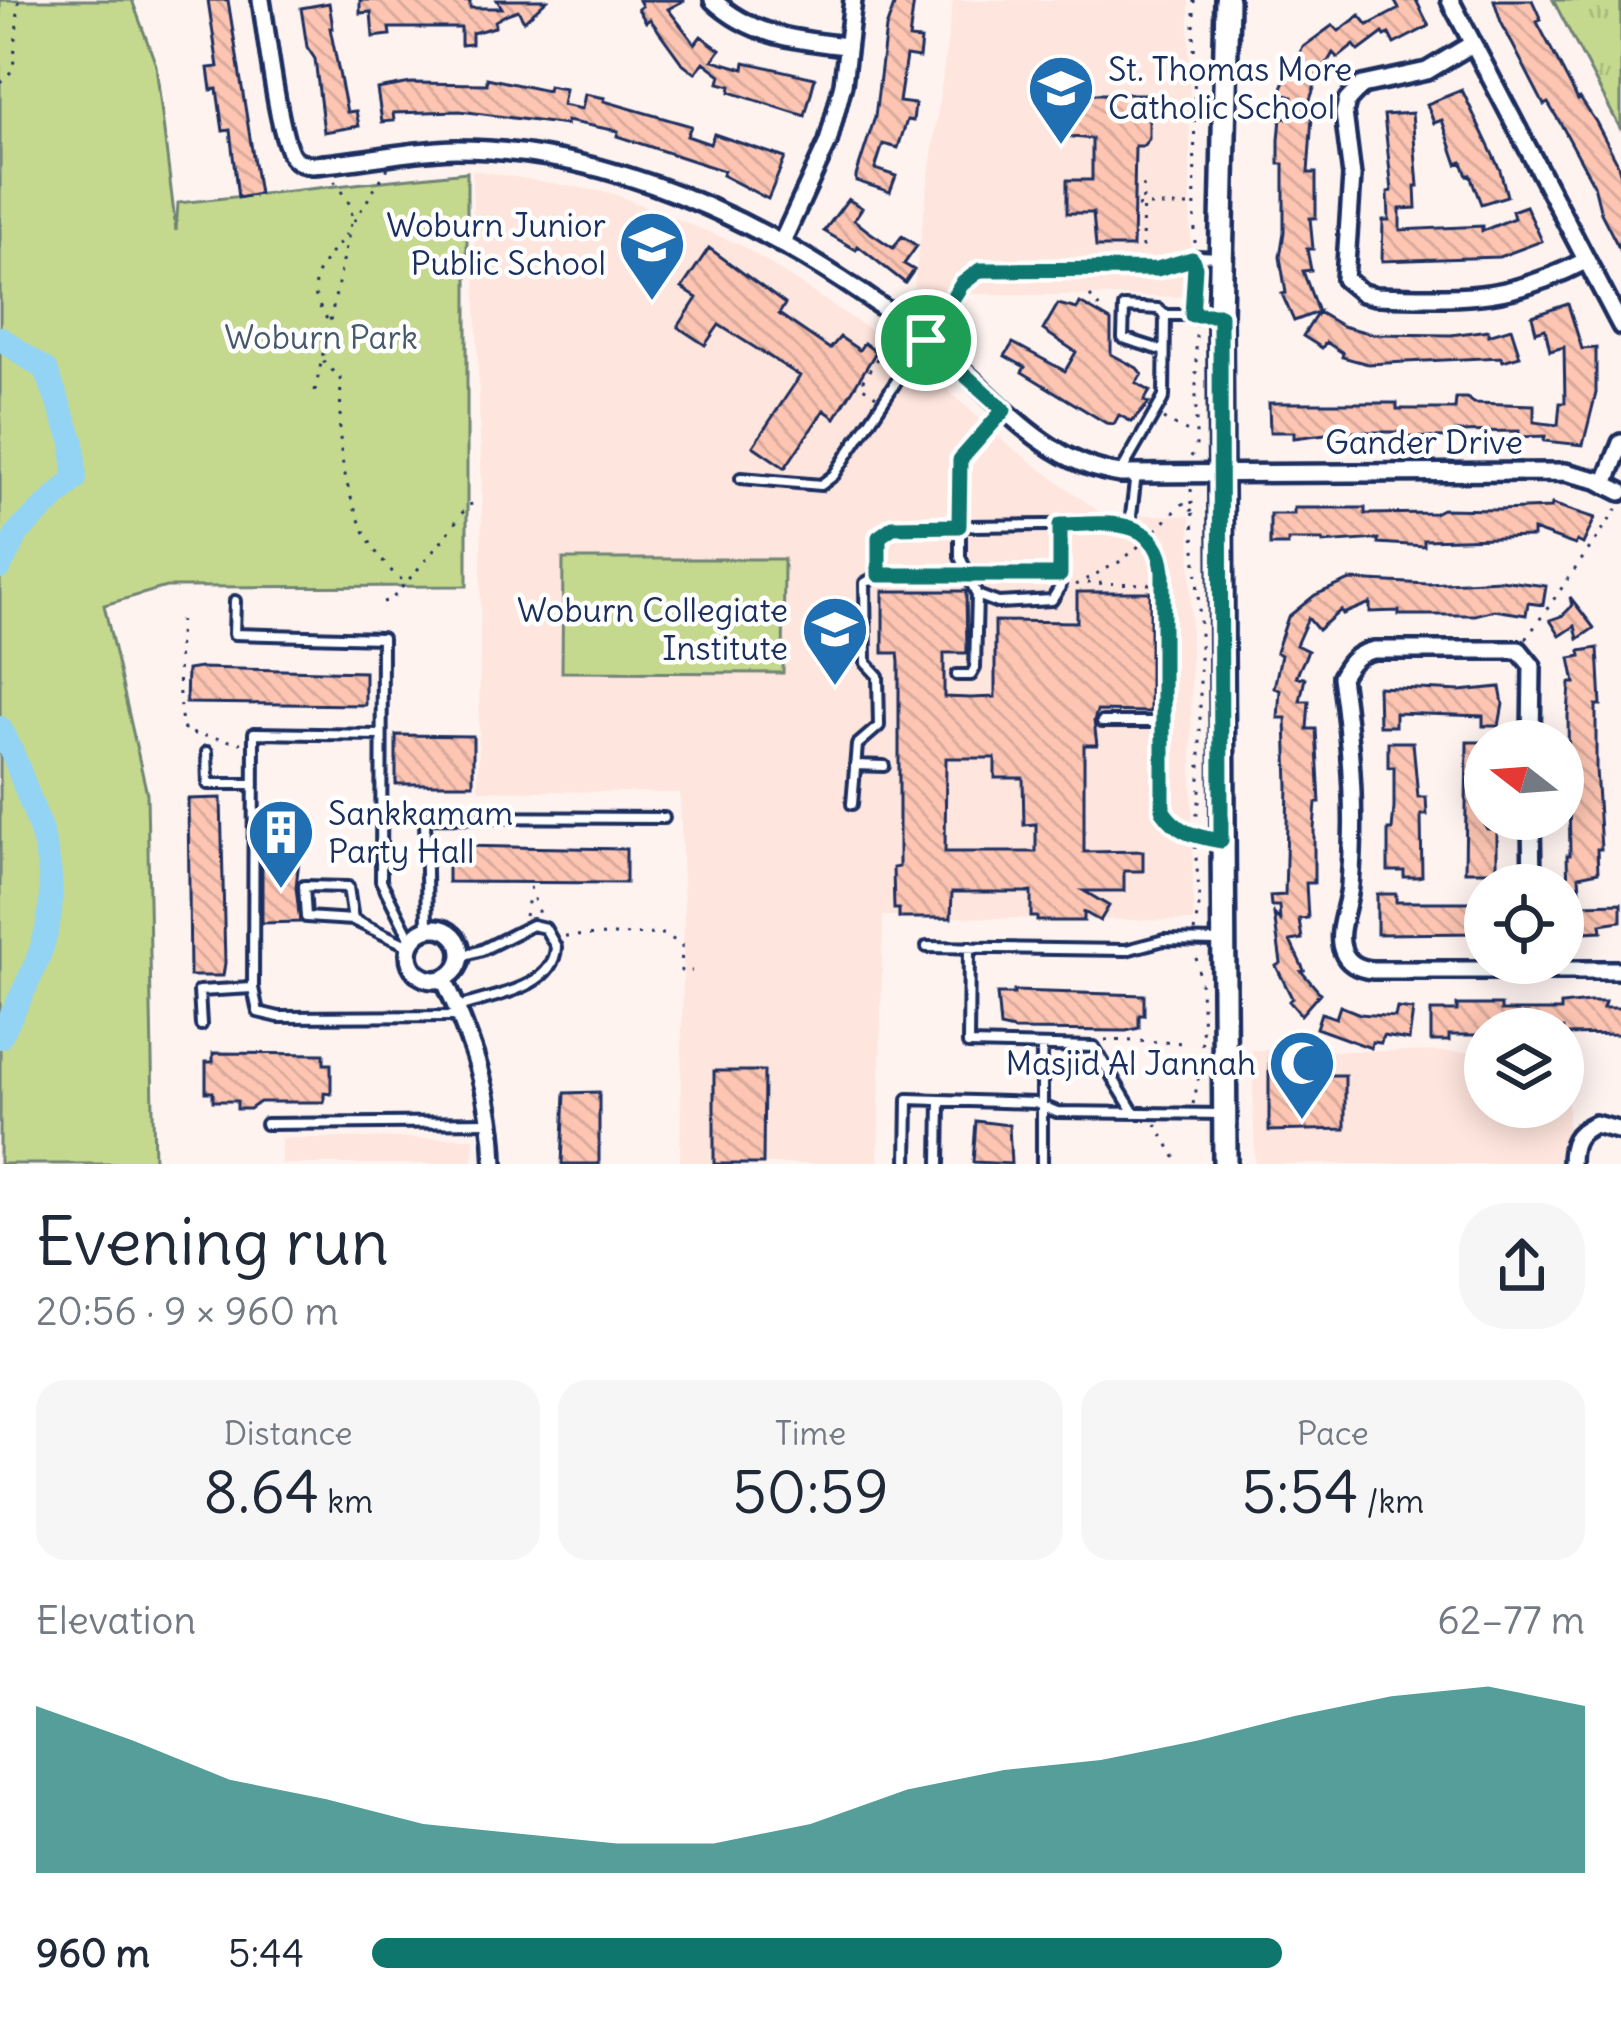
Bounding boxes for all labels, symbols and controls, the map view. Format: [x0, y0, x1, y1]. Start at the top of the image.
place label: St. Thomas More Catholic School [1108, 48, 1352, 128]
school or university icon: St. Thomas More Catholic School [1026, 53, 1096, 147]
place label: Woburn Junior Public School [386, 204, 606, 284]
school or university icon: Woburn Junior Public School [617, 209, 687, 303]
pin [875, 289, 977, 391]
icon: arrive [893, 307, 959, 373]
park label: Woburn Park [224, 316, 418, 358]
street label: Gander Drive [1325, 421, 1523, 463]
place label: Woburn Collegiate Institute [517, 589, 788, 669]
school or university icon: Woburn Collegiate Institute [800, 594, 870, 688]
north arrow [1464, 720, 1584, 840]
map controls [1464, 720, 1584, 1128]
place label: Sankkamam Party Hall [328, 792, 513, 872]
building icon: Sankkamam Party Hall [246, 797, 316, 891]
button: locate [1464, 864, 1584, 984]
button: layers [1464, 1008, 1584, 1128]
mosque icon: Masjid Al Jannah [1267, 1028, 1337, 1122]
place label: Masjid Al Jannah [1006, 1042, 1256, 1084]
text: Evening run [36, 1200, 389, 1283]
button: share [1459, 1203, 1585, 1329]
text: 20:56 · 9 × 960 m [36, 1287, 339, 1336]
text: Distance [224, 1412, 353, 1454]
text: Time [775, 1412, 846, 1454]
text: Pace [1297, 1412, 1369, 1454]
text: 8.64 [203, 1454, 319, 1529]
text: 50:59 [732, 1454, 889, 1529]
text: 5:54 [1241, 1454, 1359, 1529]
text: km [319, 1480, 373, 1522]
text: /km [1359, 1480, 1424, 1522]
text: Elevation [36, 1596, 196, 1645]
text: 62–77 m [1437, 1596, 1585, 1645]
text: 960 m [36, 1929, 150, 1978]
text: 5:44 [228, 1929, 304, 1978]

